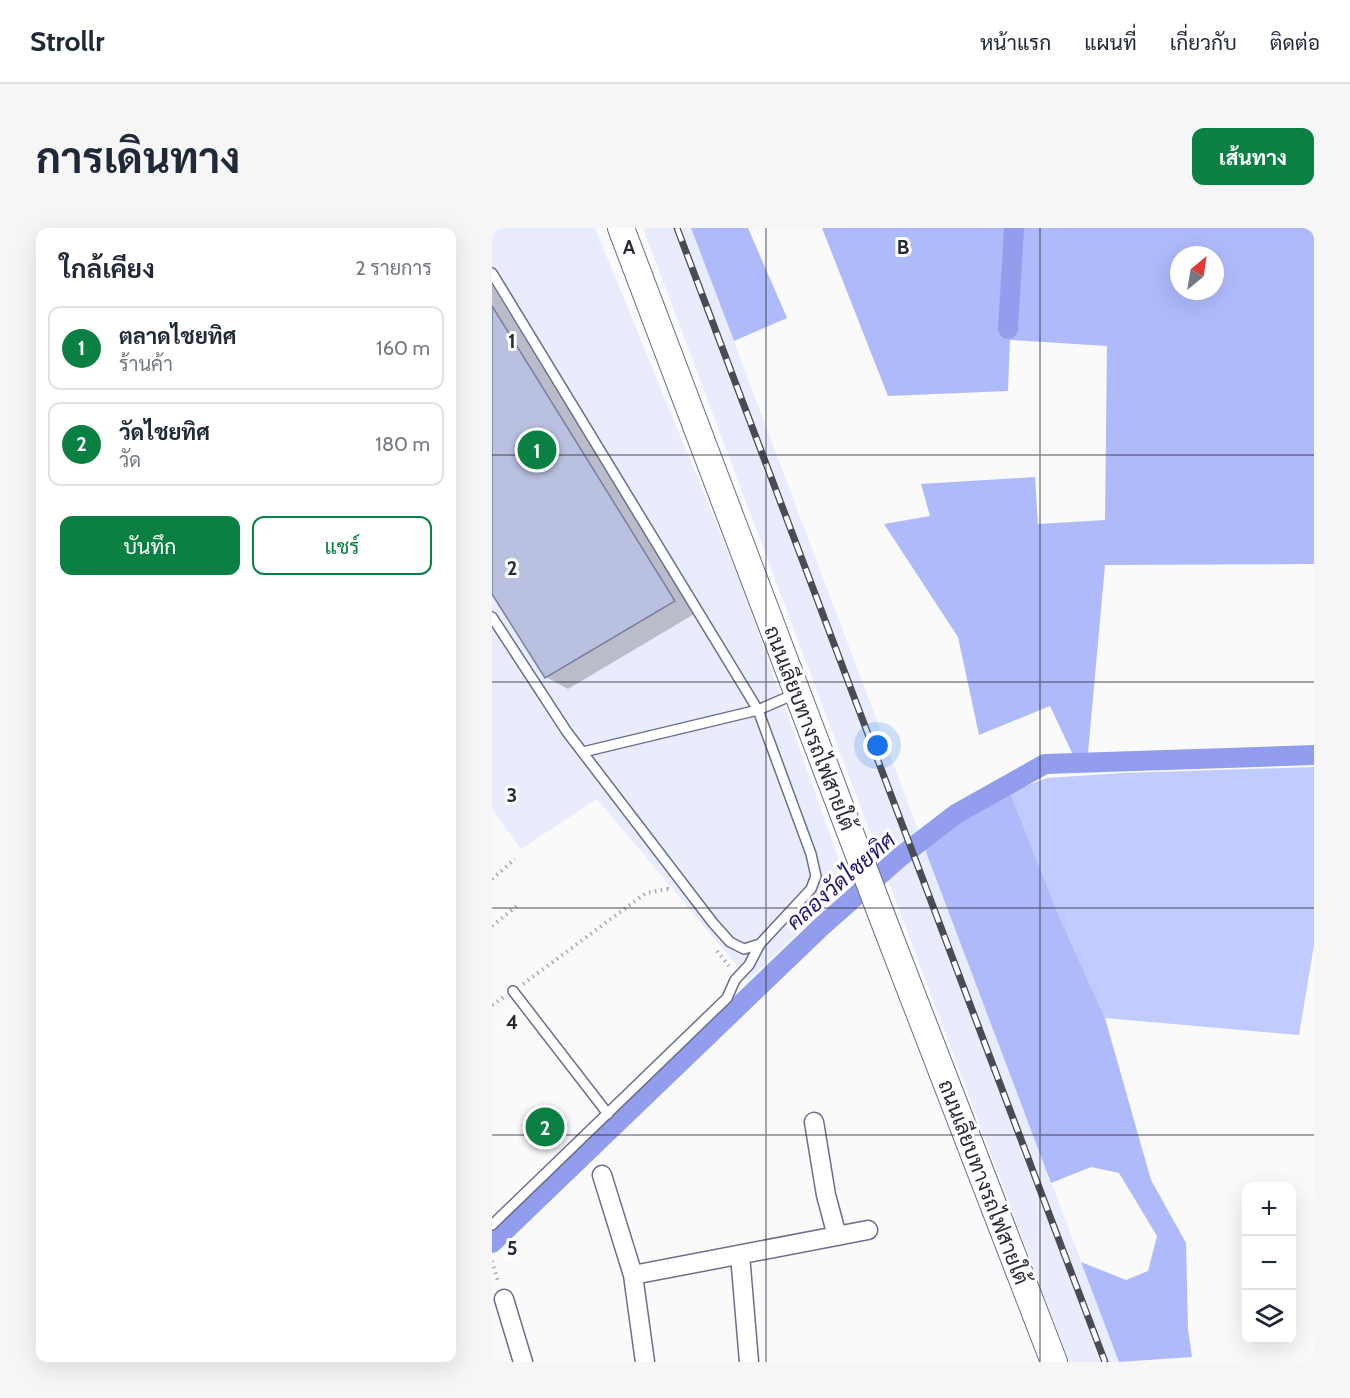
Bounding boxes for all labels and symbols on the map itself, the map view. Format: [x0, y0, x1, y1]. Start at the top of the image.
text: A [623, 235, 636, 259]
text: B [897, 235, 909, 259]
north arrow [1170, 246, 1224, 300]
text: 1 [508, 329, 516, 353]
pin: 1 [518, 428, 556, 472]
text: 2 [507, 556, 517, 580]
street label: ถนนเลียบทางรถไฟสายใต้ [759, 622, 861, 835]
your location [863, 731, 892, 760]
text: 3 [507, 783, 517, 807]
water label: คลองวัดไชยทิศ [780, 825, 902, 936]
text: 4 [506, 1010, 518, 1034]
street label: ถนนเลียบทางรถไฟสายใต้ [933, 1076, 1035, 1289]
pin: 2 [526, 1104, 564, 1150]
text: 5 [507, 1236, 517, 1260]

